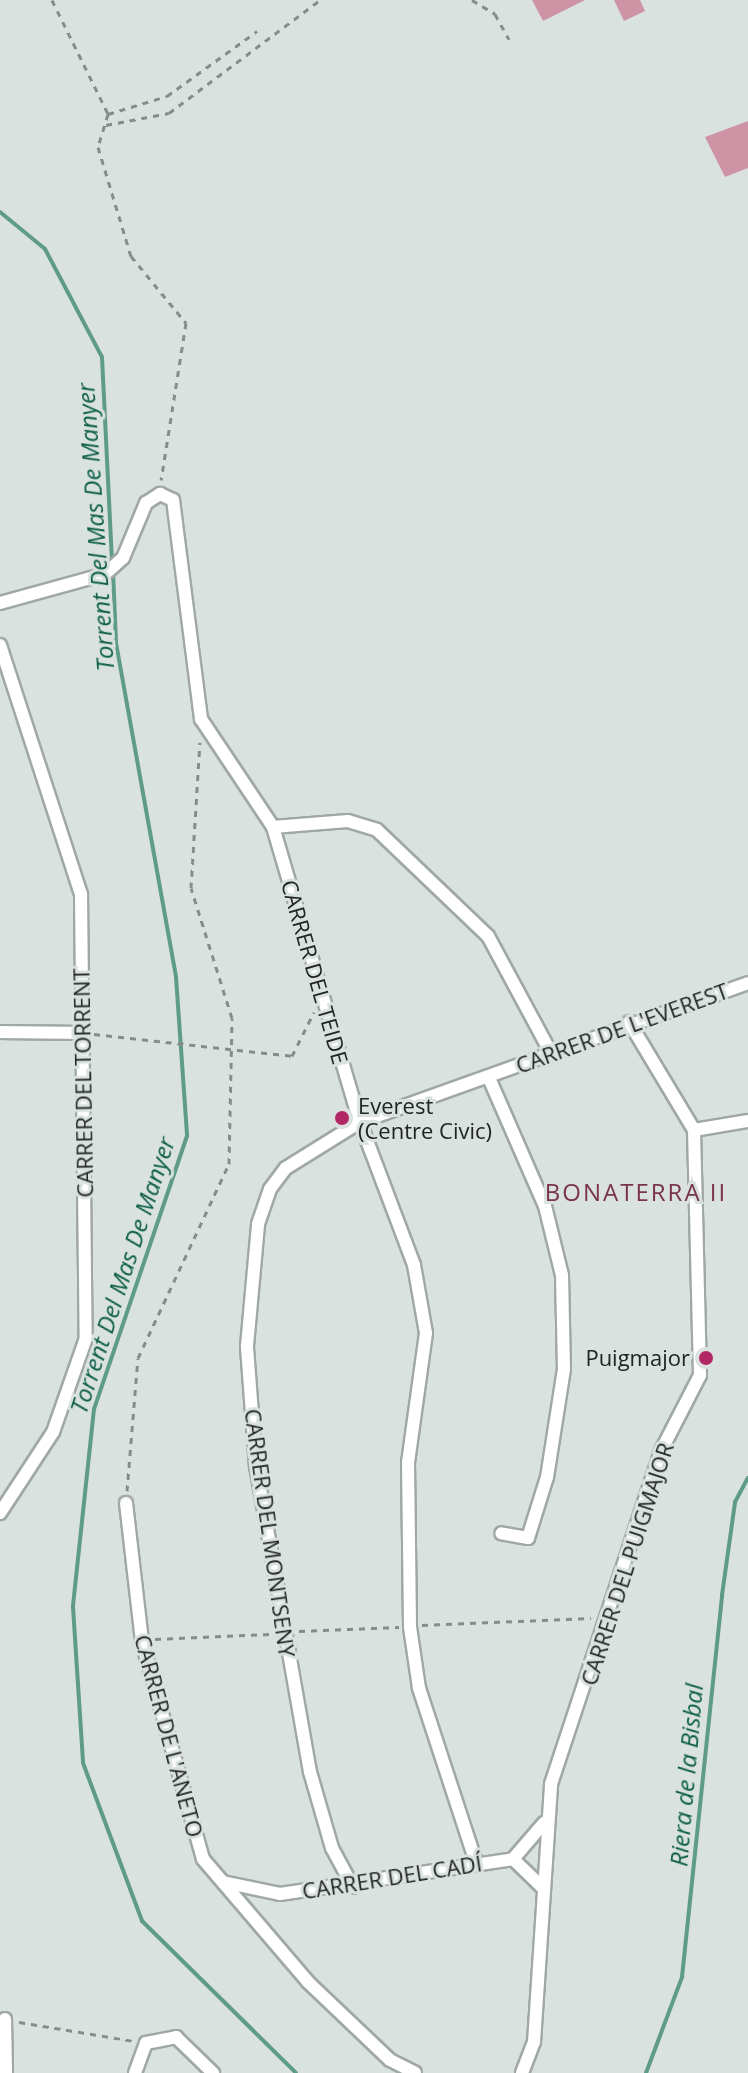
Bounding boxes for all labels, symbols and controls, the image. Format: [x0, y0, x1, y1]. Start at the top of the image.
water label: Torrent Del Mas De Manyer [71, 382, 119, 672]
street label: CARRER DEL TEIDE [276, 877, 354, 1067]
street label: CARRER DEL TORRENT [68, 968, 98, 1198]
street label: CARRER DE L'EVEREST [512, 977, 732, 1079]
place label: Everest (Centre Civic) [358, 1092, 492, 1144]
marker: Everest (Centre Civic) [333, 1109, 351, 1127]
water label: Torrent Del Mas De Manyer [64, 1133, 180, 1417]
district label: BONATERRA II [545, 1178, 727, 1206]
place label: Puigmajor [585, 1345, 690, 1371]
marker: Puigmajor [697, 1349, 715, 1367]
street label: CARRER DEL MONTSENY [239, 1407, 301, 1659]
street label: CARRER DEL PUIGMAJOR [575, 1439, 679, 1689]
street label: CARRER DE L'ANETO [129, 1632, 209, 1840]
water label: Riera de la Bisbal [664, 1682, 708, 1868]
street label: CARRER DEL CADÍ [300, 1850, 484, 1904]

